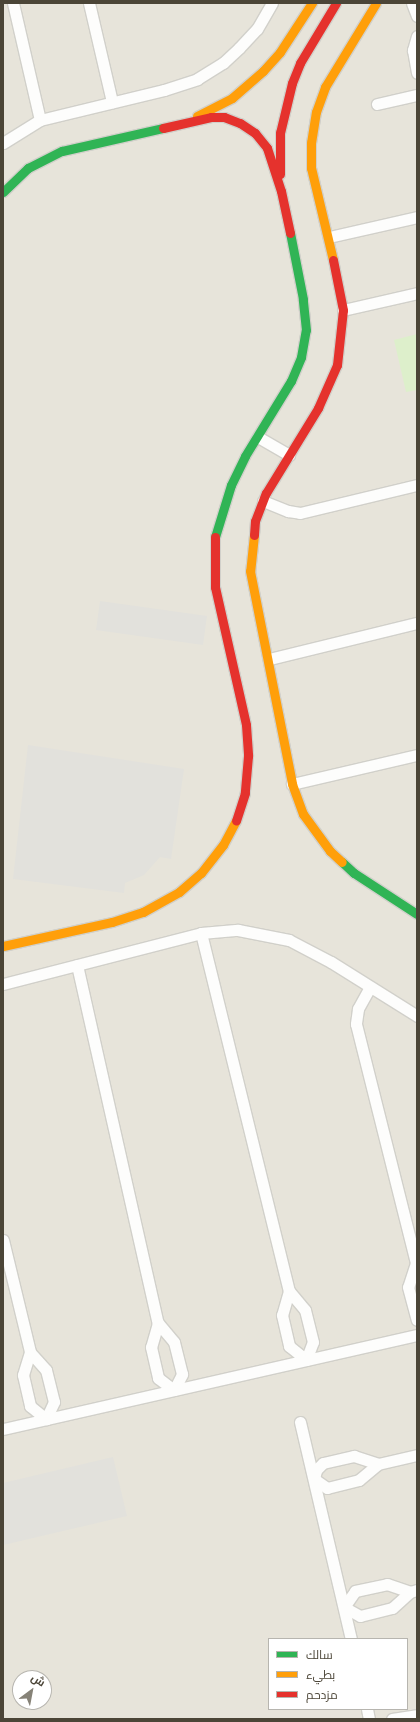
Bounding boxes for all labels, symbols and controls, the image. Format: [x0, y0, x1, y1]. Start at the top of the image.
legend [268, 1638, 408, 1710]
text: سالك [306, 1648, 333, 1662]
text: بطيء [306, 1668, 335, 1682]
north arrow [12, 1670, 52, 1710]
text: ش [29, 1671, 48, 1690]
text: مزدحم [306, 1688, 338, 1702]

